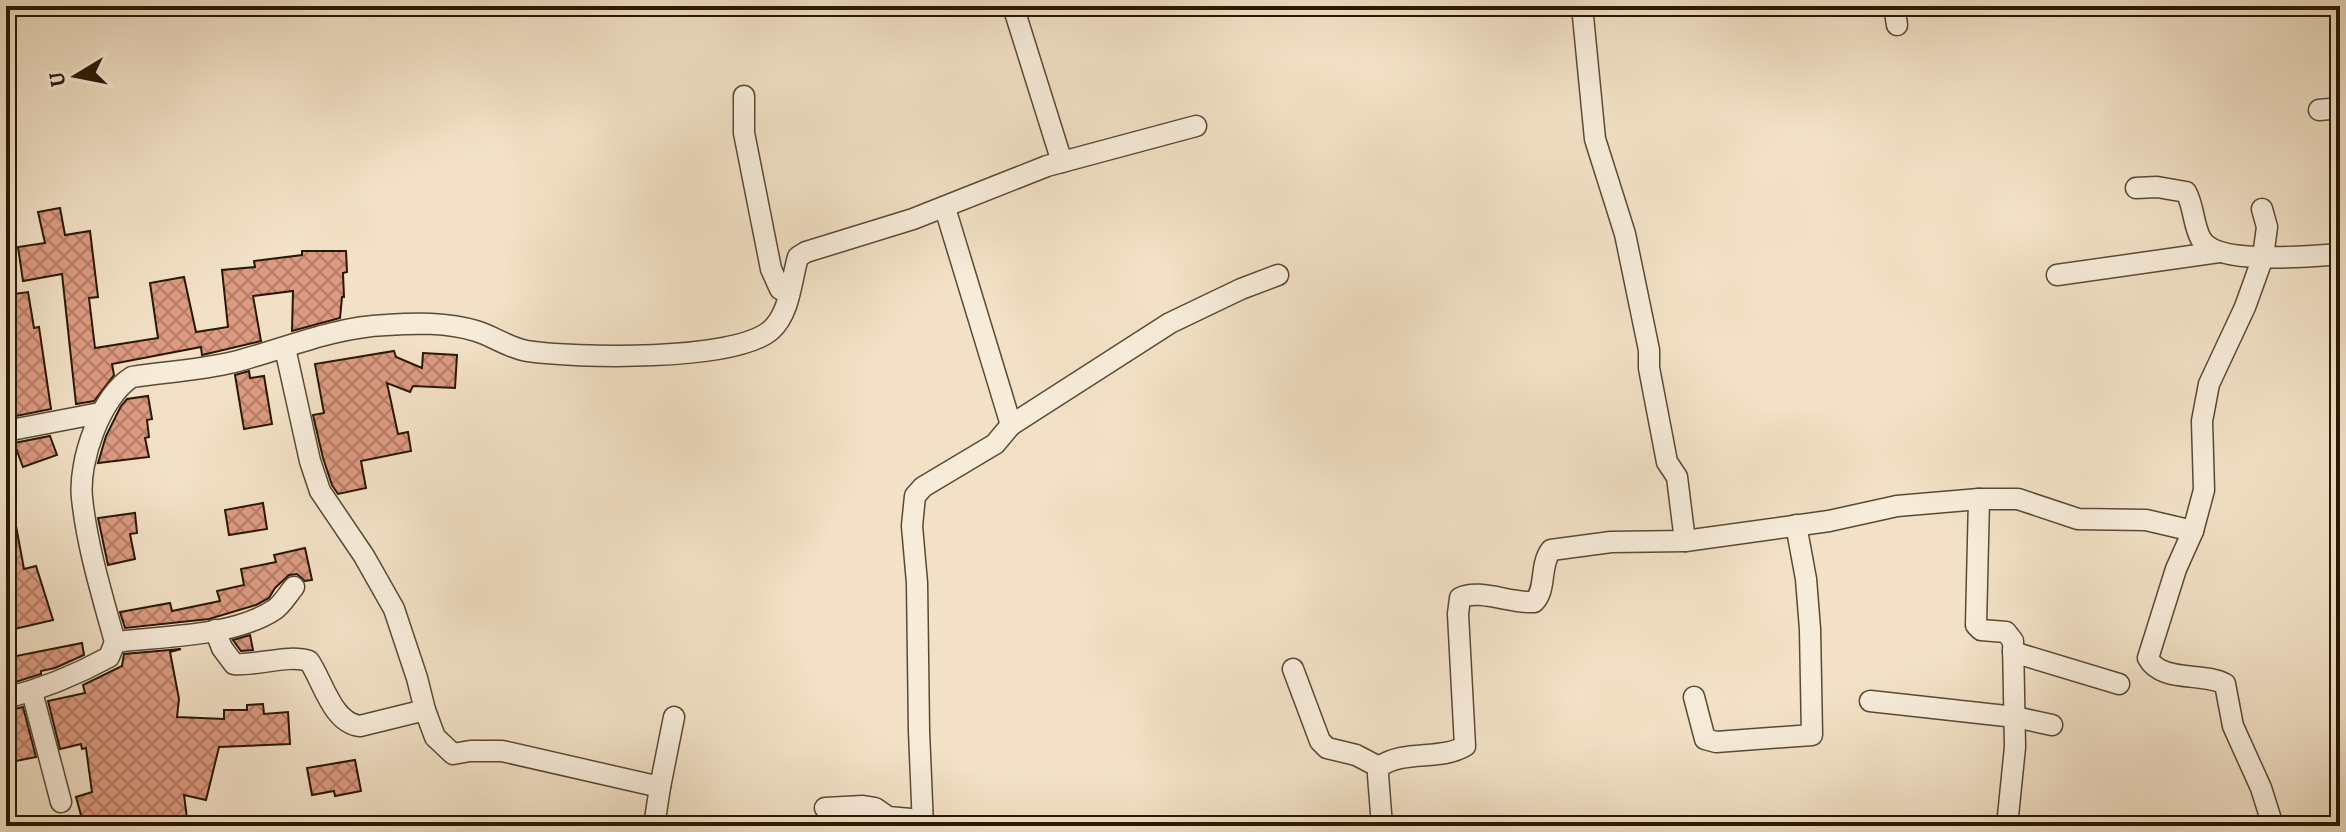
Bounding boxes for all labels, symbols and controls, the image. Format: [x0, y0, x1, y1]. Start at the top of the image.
north arrow [36, 36, 116, 116]
text: U [41, 69, 73, 89]

